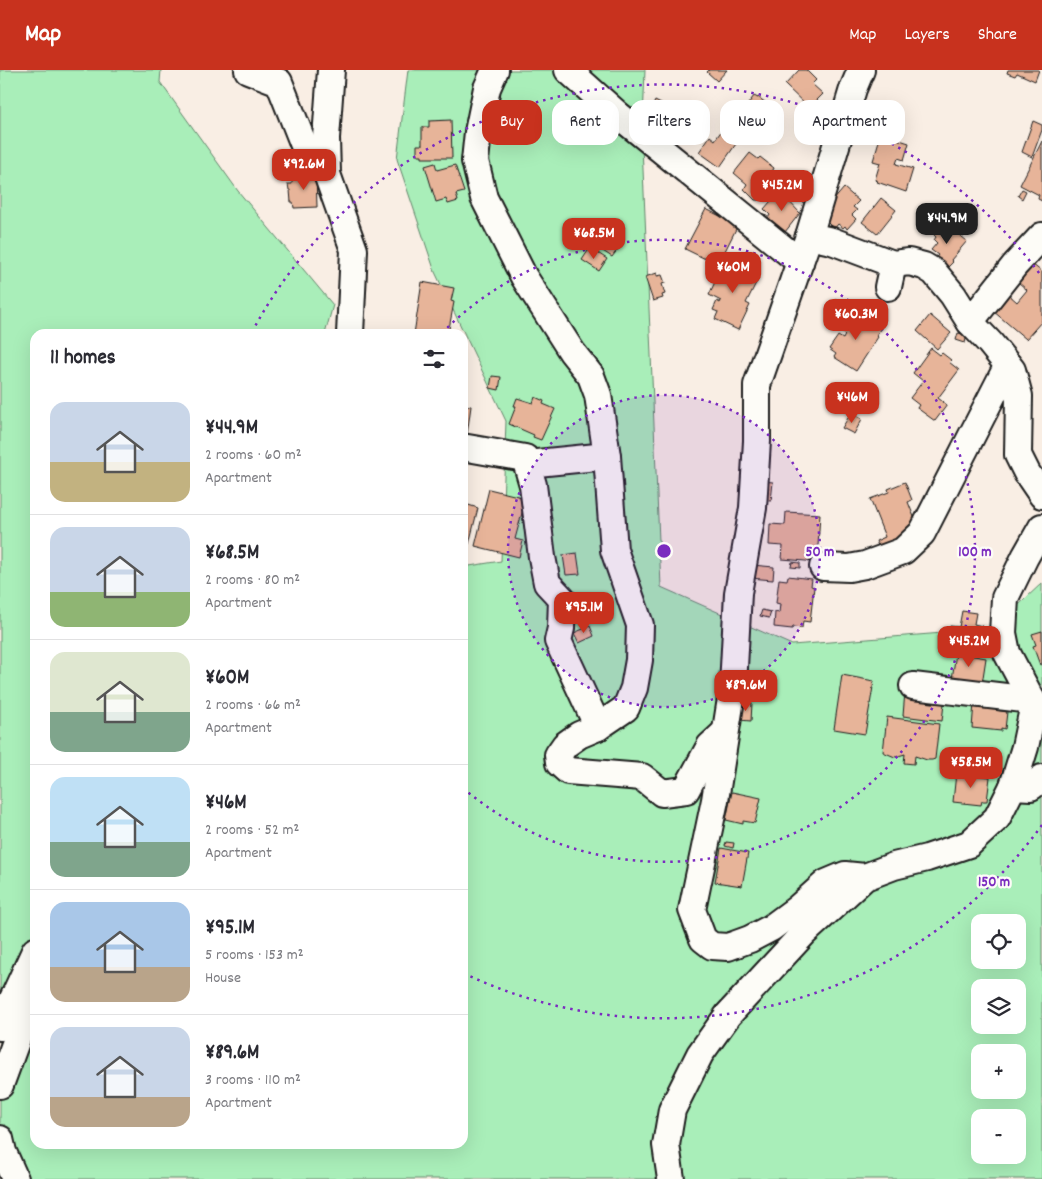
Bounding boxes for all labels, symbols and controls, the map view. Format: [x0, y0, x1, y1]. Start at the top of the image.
text: Map [25, 18, 61, 52]
text: Map [849, 23, 876, 48]
text: Layers [904, 23, 950, 48]
text: Share [978, 23, 1017, 48]
chip: Buy [482, 100, 542, 145]
chip: Rent [552, 100, 619, 145]
chip: Filters [629, 100, 710, 145]
chip: New [720, 100, 784, 145]
chip: Apartment [794, 100, 905, 145]
pin: ¥92.6M [263, 148, 345, 191]
text: ¥92.6M [283, 153, 325, 176]
pin: ¥45.2M [741, 170, 823, 212]
text: ¥45.2M [762, 174, 802, 197]
pin: ¥44.9M [906, 202, 988, 245]
text: ¥44.9M [927, 207, 967, 230]
pin: ¥68.5M [553, 218, 635, 260]
text: ¥68.5M [573, 222, 615, 245]
pin: ¥60M [703, 252, 763, 294]
text: ¥60M [716, 256, 750, 279]
pin: ¥60.3M [815, 298, 897, 341]
text: ¥60.3M [834, 303, 878, 326]
text: 11 homes [50, 344, 115, 374]
icon: filters [420, 345, 448, 373]
pin: ¥46M [822, 382, 882, 424]
text: ¥46M [836, 386, 868, 409]
text: ¥44.9M [205, 414, 258, 444]
icon: home [90, 422, 150, 482]
text: 2 rooms · 60 m² [205, 444, 302, 467]
text: Apartment [205, 467, 272, 490]
text: ¥68.5M [205, 539, 259, 569]
centre of rings [655, 542, 673, 560]
text: 50 m [806, 542, 834, 564]
text: 100 m [958, 542, 992, 564]
icon: home [90, 547, 150, 607]
text: 2 rooms · 80 m² [205, 569, 300, 592]
text: Apartment [205, 592, 272, 615]
pin: ¥95.1M [543, 592, 625, 634]
text: ¥95.1M [565, 596, 603, 619]
pin: ¥45.2M [928, 626, 1010, 668]
text: ¥45.2M [949, 630, 989, 653]
text: ¥60M [205, 664, 249, 694]
pin: ¥89.6M [705, 670, 787, 712]
icon: home [90, 672, 150, 732]
text: ¥89.6M [725, 674, 767, 697]
text: 2 rooms · 66 m² [205, 694, 301, 717]
text: Apartment [205, 717, 272, 740]
pin: ¥58.5M [930, 746, 1012, 789]
text: ¥58.5M [950, 751, 992, 774]
text: ¥46M [205, 789, 246, 819]
icon: home [90, 797, 150, 857]
text: 2 rooms · 52 m² [205, 819, 299, 842]
text: Apartment [205, 842, 272, 865]
text: 150 m [978, 872, 1010, 894]
text: ¥95.1M [205, 914, 255, 944]
map controls [971, 914, 1026, 1164]
button: locate [971, 914, 1026, 969]
icon: home [90, 922, 150, 982]
text: 5 rooms · 153 m² [205, 944, 303, 967]
text: House [205, 967, 241, 990]
button: layers [971, 979, 1026, 1034]
text: ¥89.6M [205, 1039, 259, 1069]
button: + [971, 1044, 1026, 1099]
icon: home [90, 1047, 150, 1107]
text: 3 rooms · 110 m² [205, 1069, 301, 1092]
text: Apartment [205, 1092, 272, 1115]
button: − [971, 1109, 1026, 1164]

